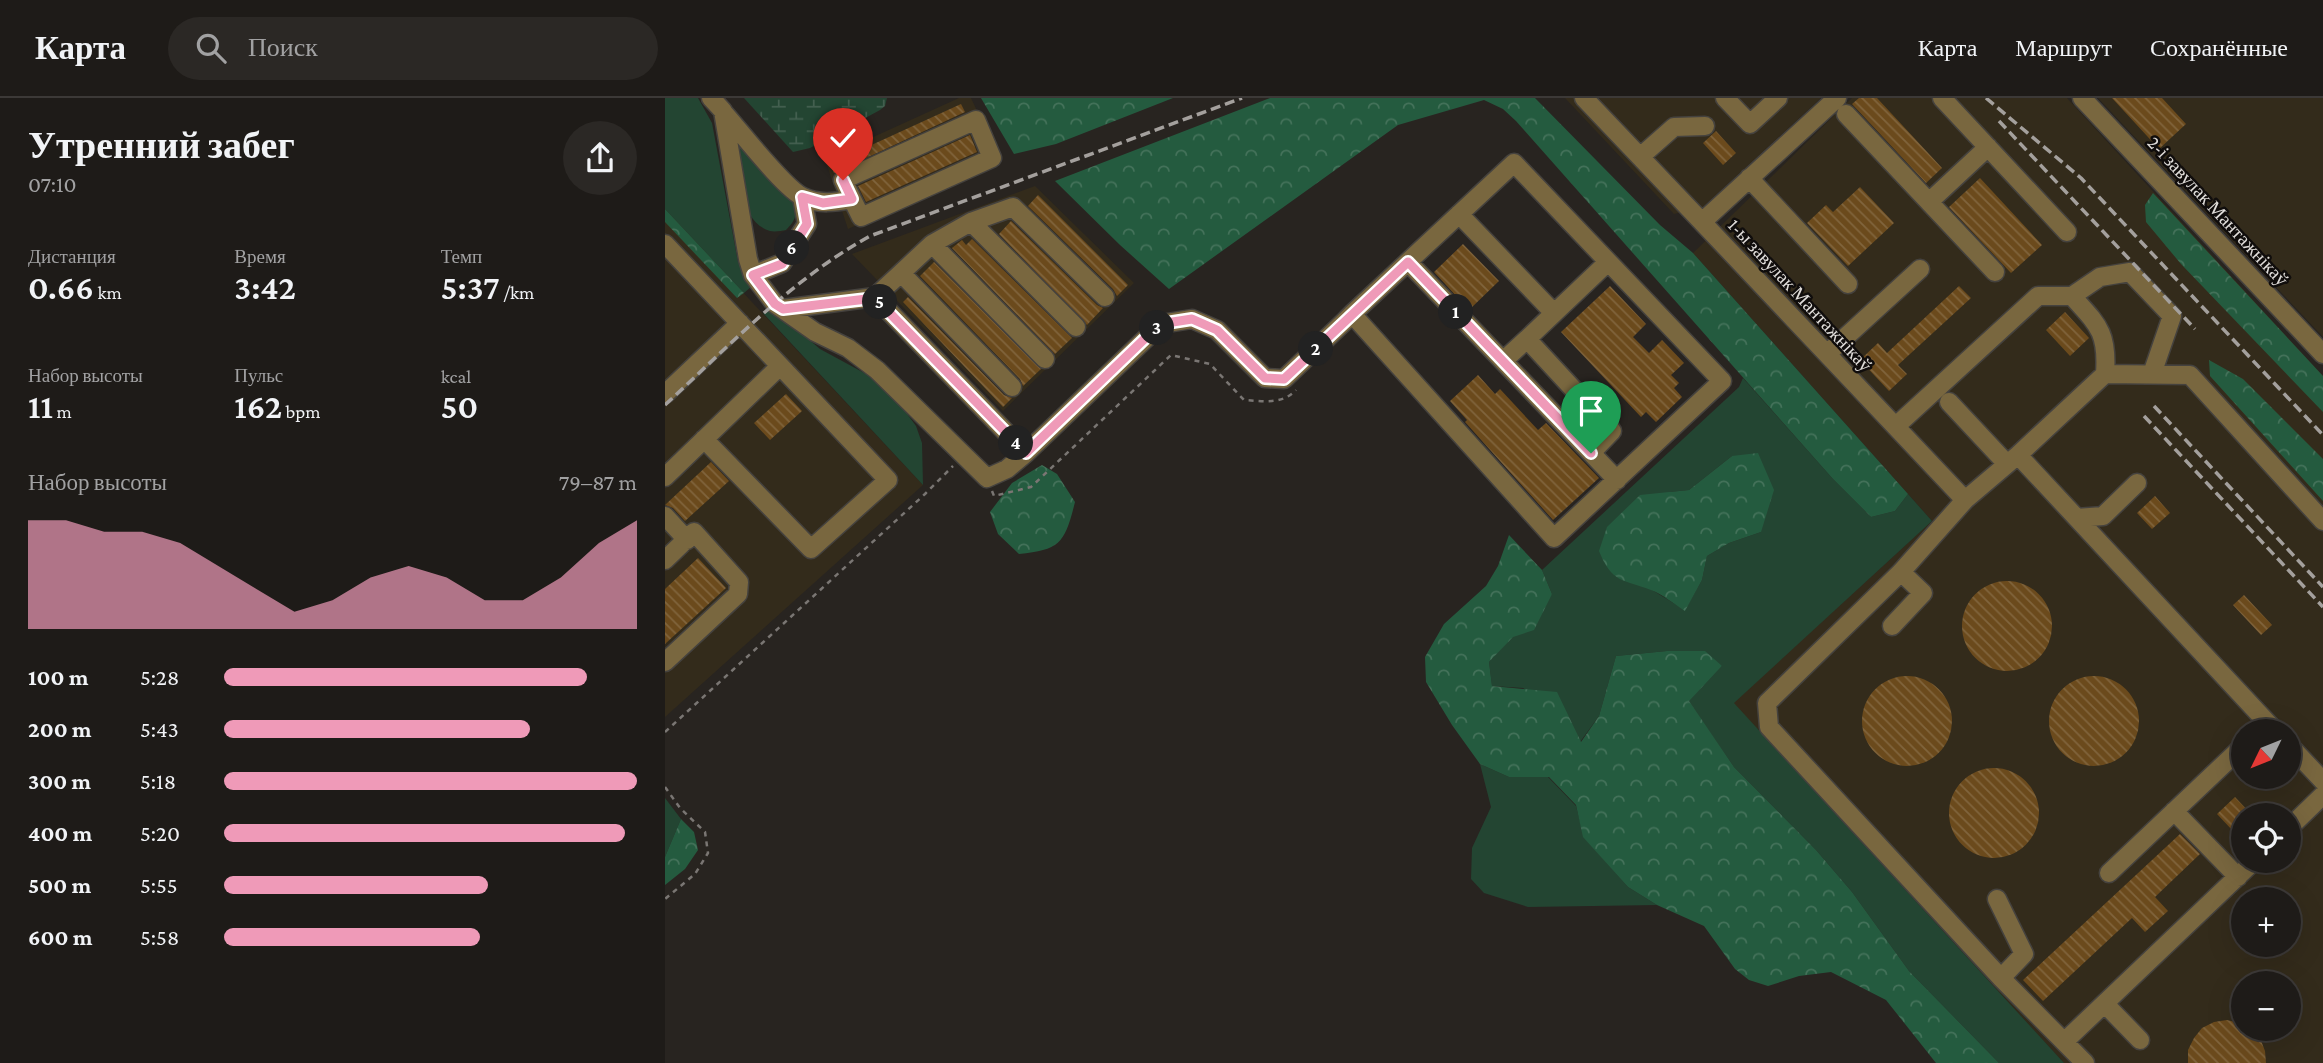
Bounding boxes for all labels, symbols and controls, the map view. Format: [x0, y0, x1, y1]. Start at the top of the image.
search box [168, 17, 658, 80]
text: Карта [35, 29, 126, 66]
icon: search [192, 29, 230, 67]
text: Поиск [248, 33, 318, 62]
text: Карта [1918, 34, 1977, 61]
text: Маршрут [2015, 34, 2112, 61]
text: Сохранённые [2150, 34, 2288, 61]
pin [813, 108, 873, 180]
icon: check [824, 119, 862, 157]
button: share [563, 121, 637, 195]
text: Утренний забег [28, 124, 295, 166]
street label: 2-і завулак Мантажнікаў [2143, 132, 2293, 290]
text: 07:10 [28, 171, 77, 197]
street label: 1-ы завулак Мантажнікаў [1724, 214, 1877, 376]
pin: 6 [775, 230, 809, 266]
text: 6 [786, 237, 797, 258]
text: Дистанция [28, 246, 116, 267]
text: Время [234, 246, 286, 267]
text: Темп [441, 246, 482, 267]
text: 0.66 [28, 268, 94, 307]
text: 3:42 [234, 268, 296, 307]
text: 5:37 [441, 268, 500, 307]
text: km [94, 282, 122, 303]
text: /km [500, 282, 534, 303]
pin: 5 [863, 284, 897, 320]
text: 5 [875, 291, 884, 312]
pin: 1 [1439, 294, 1473, 330]
text: 1 [1452, 301, 1459, 322]
pin: 3 [1140, 310, 1175, 345]
text: 3 [1152, 317, 1161, 338]
pin: 2 [1299, 331, 1333, 366]
text: 2 [1311, 338, 1320, 359]
text: Набор высоты [28, 365, 143, 386]
text: Пульс [234, 365, 283, 386]
text: kcal [441, 366, 471, 387]
pin [1561, 381, 1621, 453]
text: 11 [28, 387, 53, 426]
text: 162 [234, 387, 282, 426]
text: 50 [441, 387, 478, 426]
icon: arrive [1572, 392, 1610, 430]
text: m [53, 401, 72, 422]
text: bpm [282, 401, 321, 422]
pin: 4 [999, 426, 1033, 460]
text: 4 [1010, 432, 1021, 453]
text: Набор высоты [28, 469, 167, 495]
text: 79–87 m [559, 469, 637, 495]
text: 100 m [28, 664, 88, 690]
text: 5:28 [140, 664, 179, 690]
text: 200 m [28, 716, 92, 742]
text: 5:43 [140, 716, 179, 742]
north arrow [2231, 719, 2301, 789]
map controls [2231, 719, 2301, 1041]
text: 300 m [28, 768, 91, 794]
text: 5:18 [140, 768, 176, 794]
button: locate [2231, 803, 2301, 873]
text: 400 m [28, 820, 92, 846]
text: 5:20 [140, 820, 180, 846]
text: 500 m [28, 872, 91, 898]
text: 5:55 [140, 872, 178, 898]
button: + [2231, 887, 2301, 957]
text: 600 m [28, 924, 92, 950]
text: 5:58 [140, 924, 179, 950]
button: − [2231, 971, 2301, 1041]

